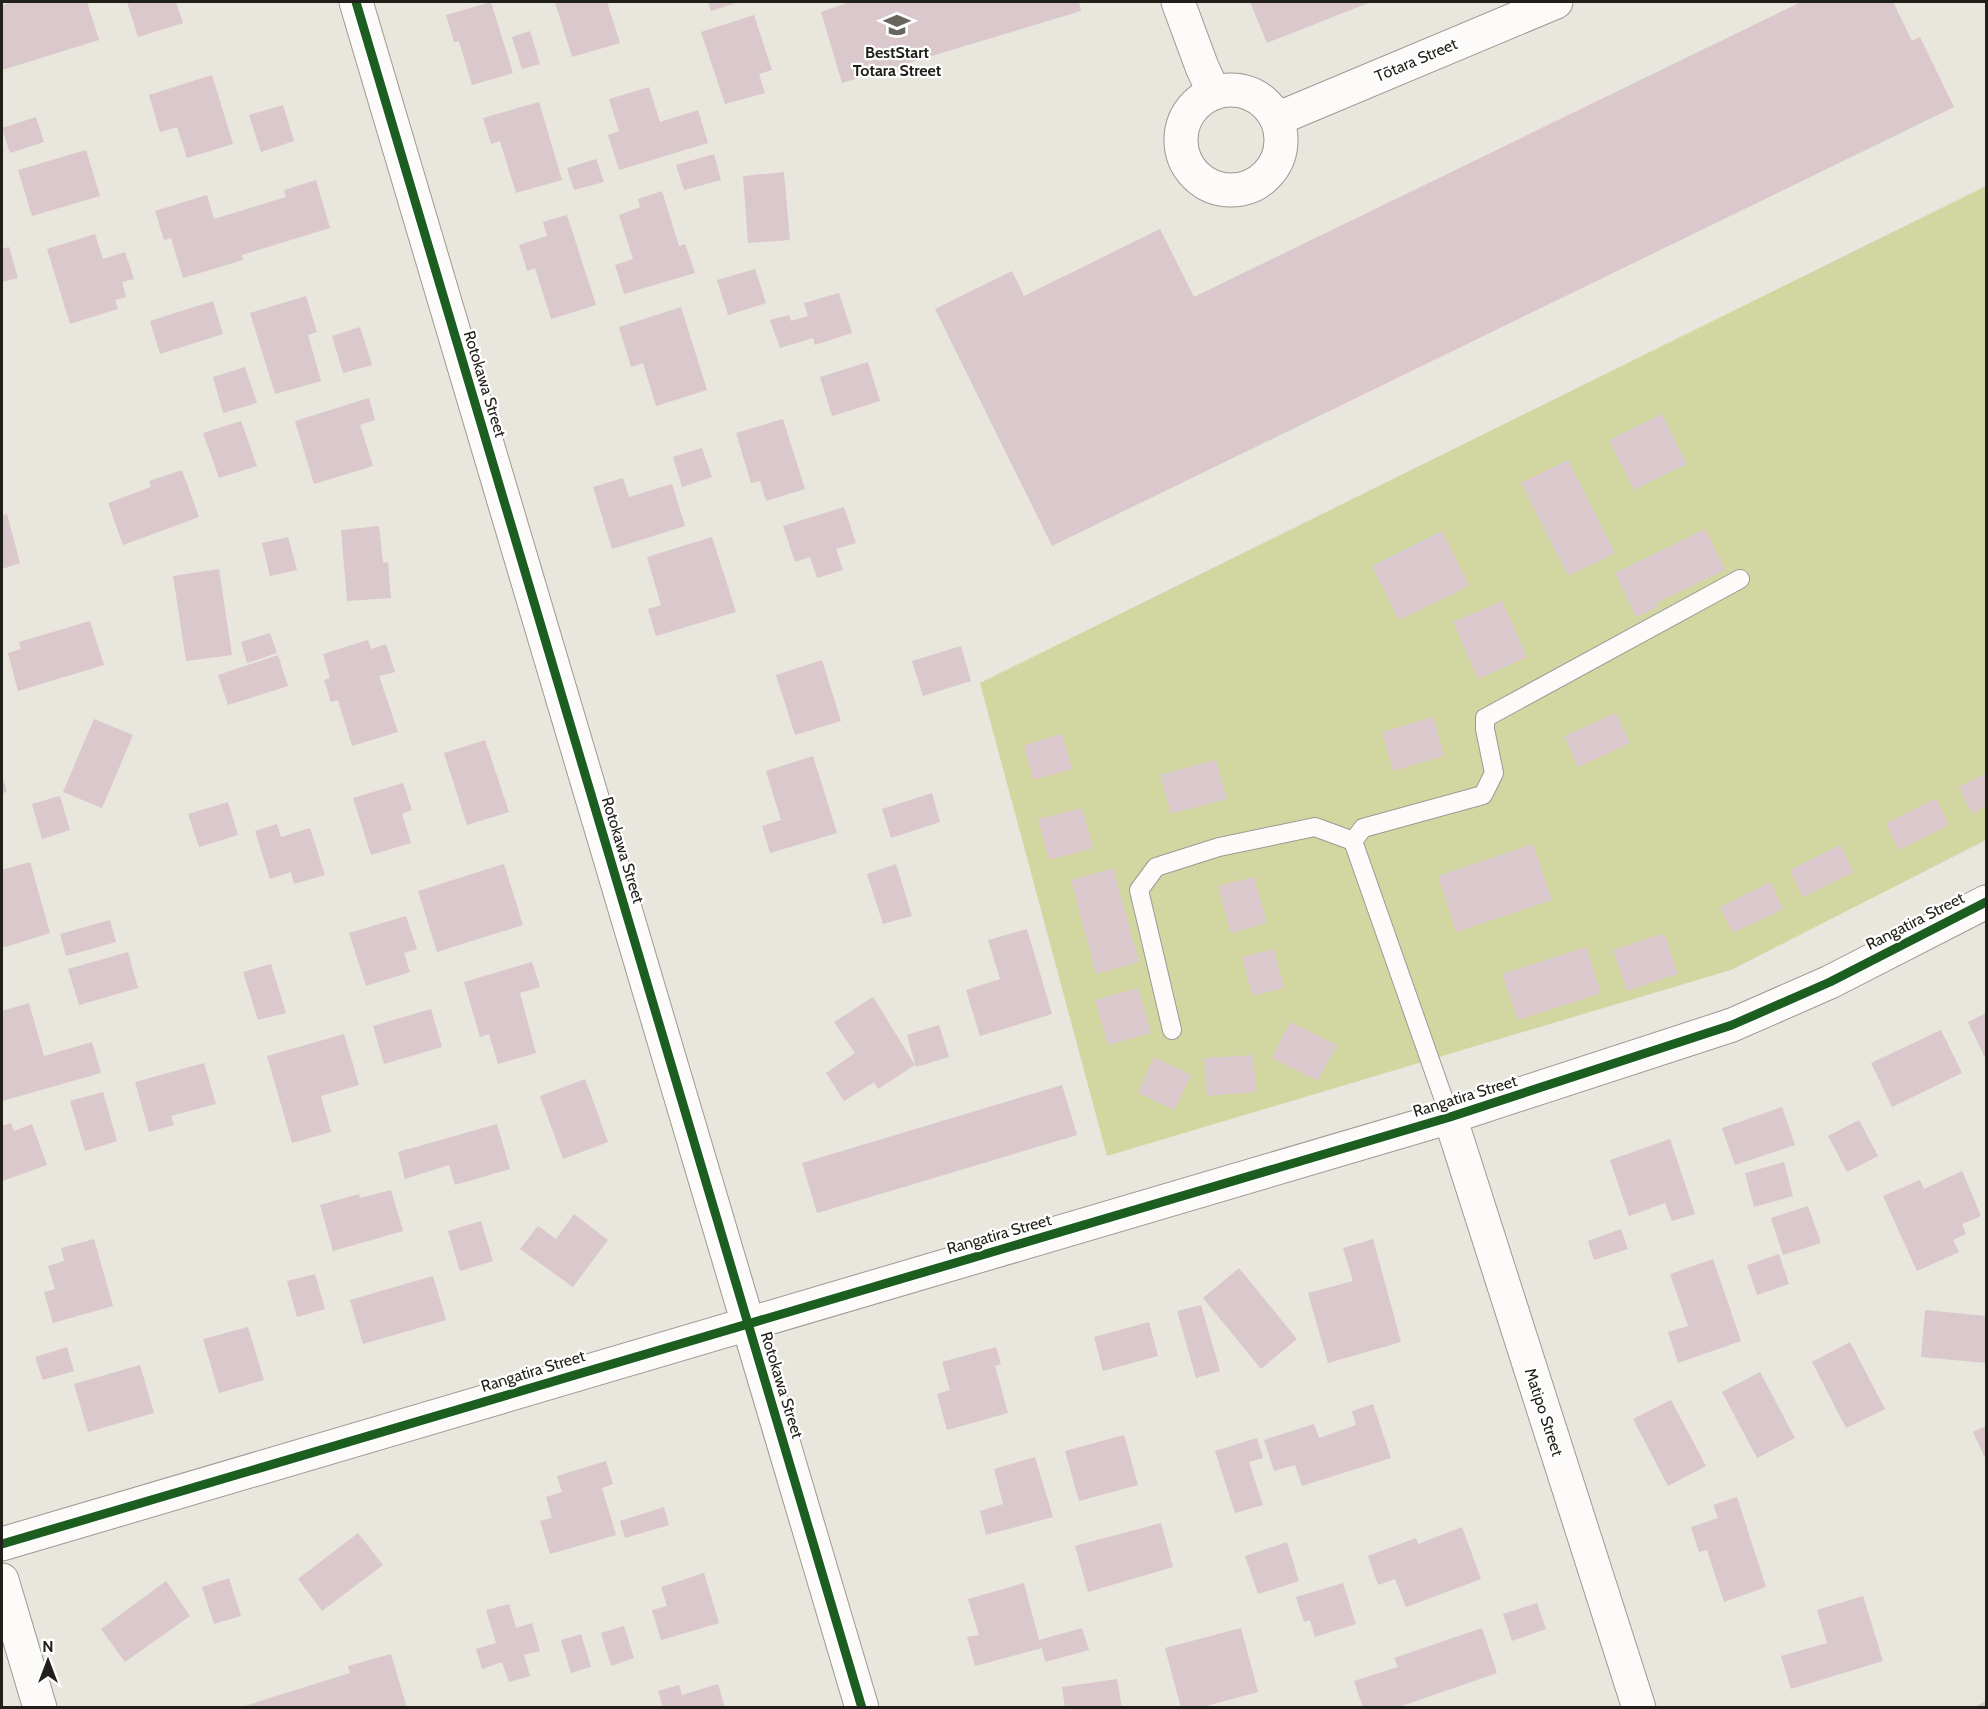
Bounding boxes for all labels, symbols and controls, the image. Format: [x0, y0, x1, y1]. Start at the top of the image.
school or university icon: BestStart Totara Street [882, 10, 912, 40]
street label: Tōtara Street [1372, 34, 1461, 86]
place label: BestStart Totara Street [853, 43, 942, 80]
street label: Rotokawa Street [460, 328, 510, 440]
street label: Rotokawa Street [598, 794, 648, 906]
street label: Rangatira Street [1863, 888, 1968, 954]
street label: Rangatira Street [1411, 1071, 1520, 1121]
street label: Rangatira Street [945, 1210, 1054, 1258]
street label: Rotokawa Street [757, 1329, 807, 1441]
street label: Rangatira Street [479, 1346, 588, 1396]
street label: Matipo Street [1521, 1365, 1567, 1459]
north arrow [18, 1631, 78, 1691]
text: N [42, 1637, 54, 1656]

